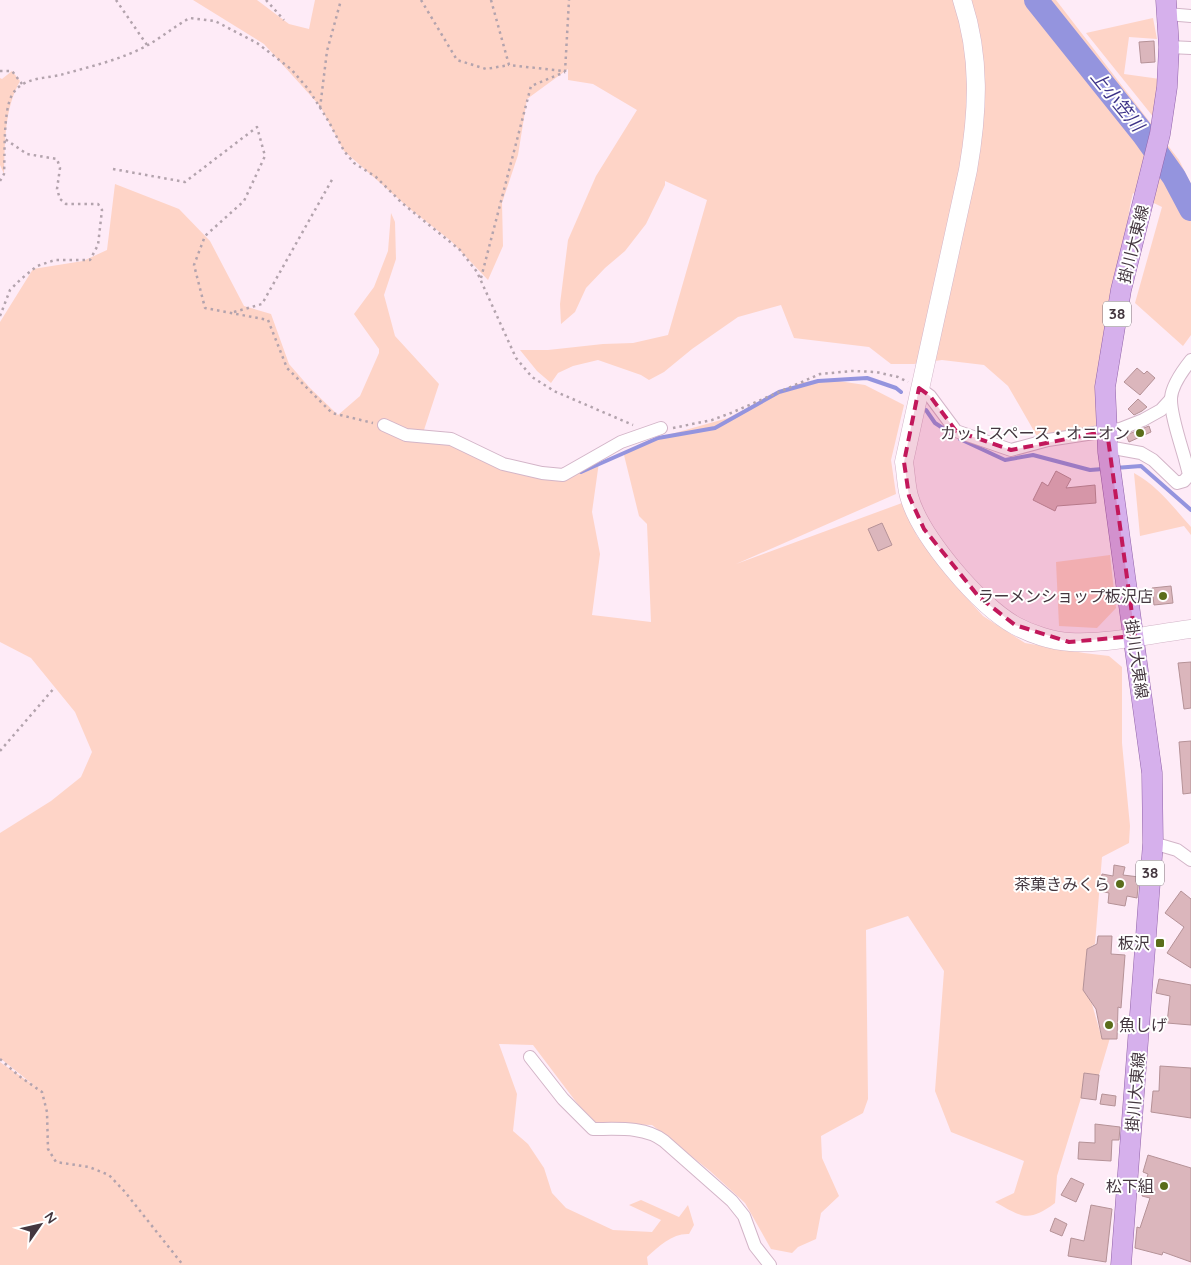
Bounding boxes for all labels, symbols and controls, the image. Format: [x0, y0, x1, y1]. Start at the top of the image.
water label: 上小笠川 [1086, 65, 1150, 137]
street label: 掛川大東線 [1114, 203, 1152, 285]
road number: 38 [1103, 302, 1131, 326]
place label: カットスペース・オニオン [940, 423, 1130, 443]
marker: カットスペース・オニオン [1134, 427, 1146, 439]
place label: ラーメンショップ板沢店 [978, 586, 1153, 606]
marker: ラーメンショップ板沢店 [1157, 590, 1169, 602]
street label: 掛川大東線 [1122, 618, 1152, 700]
road number: 38 [1136, 860, 1164, 886]
place label: 茶菓きみくら [1014, 874, 1110, 894]
marker: 茶菓きみくら [1114, 878, 1126, 890]
place label: 板沢 [1118, 933, 1150, 953]
marker: 板沢 [1154, 937, 1166, 949]
place label: 魚しげ [1119, 1015, 1167, 1035]
marker: 魚しげ [1103, 1019, 1115, 1031]
street label: 掛川大東線 [1122, 1051, 1148, 1133]
place label: 松下組 [1106, 1176, 1154, 1196]
marker: 松下組 [1158, 1180, 1170, 1192]
north arrow [15, 1200, 65, 1250]
text: N [40, 1208, 61, 1227]

